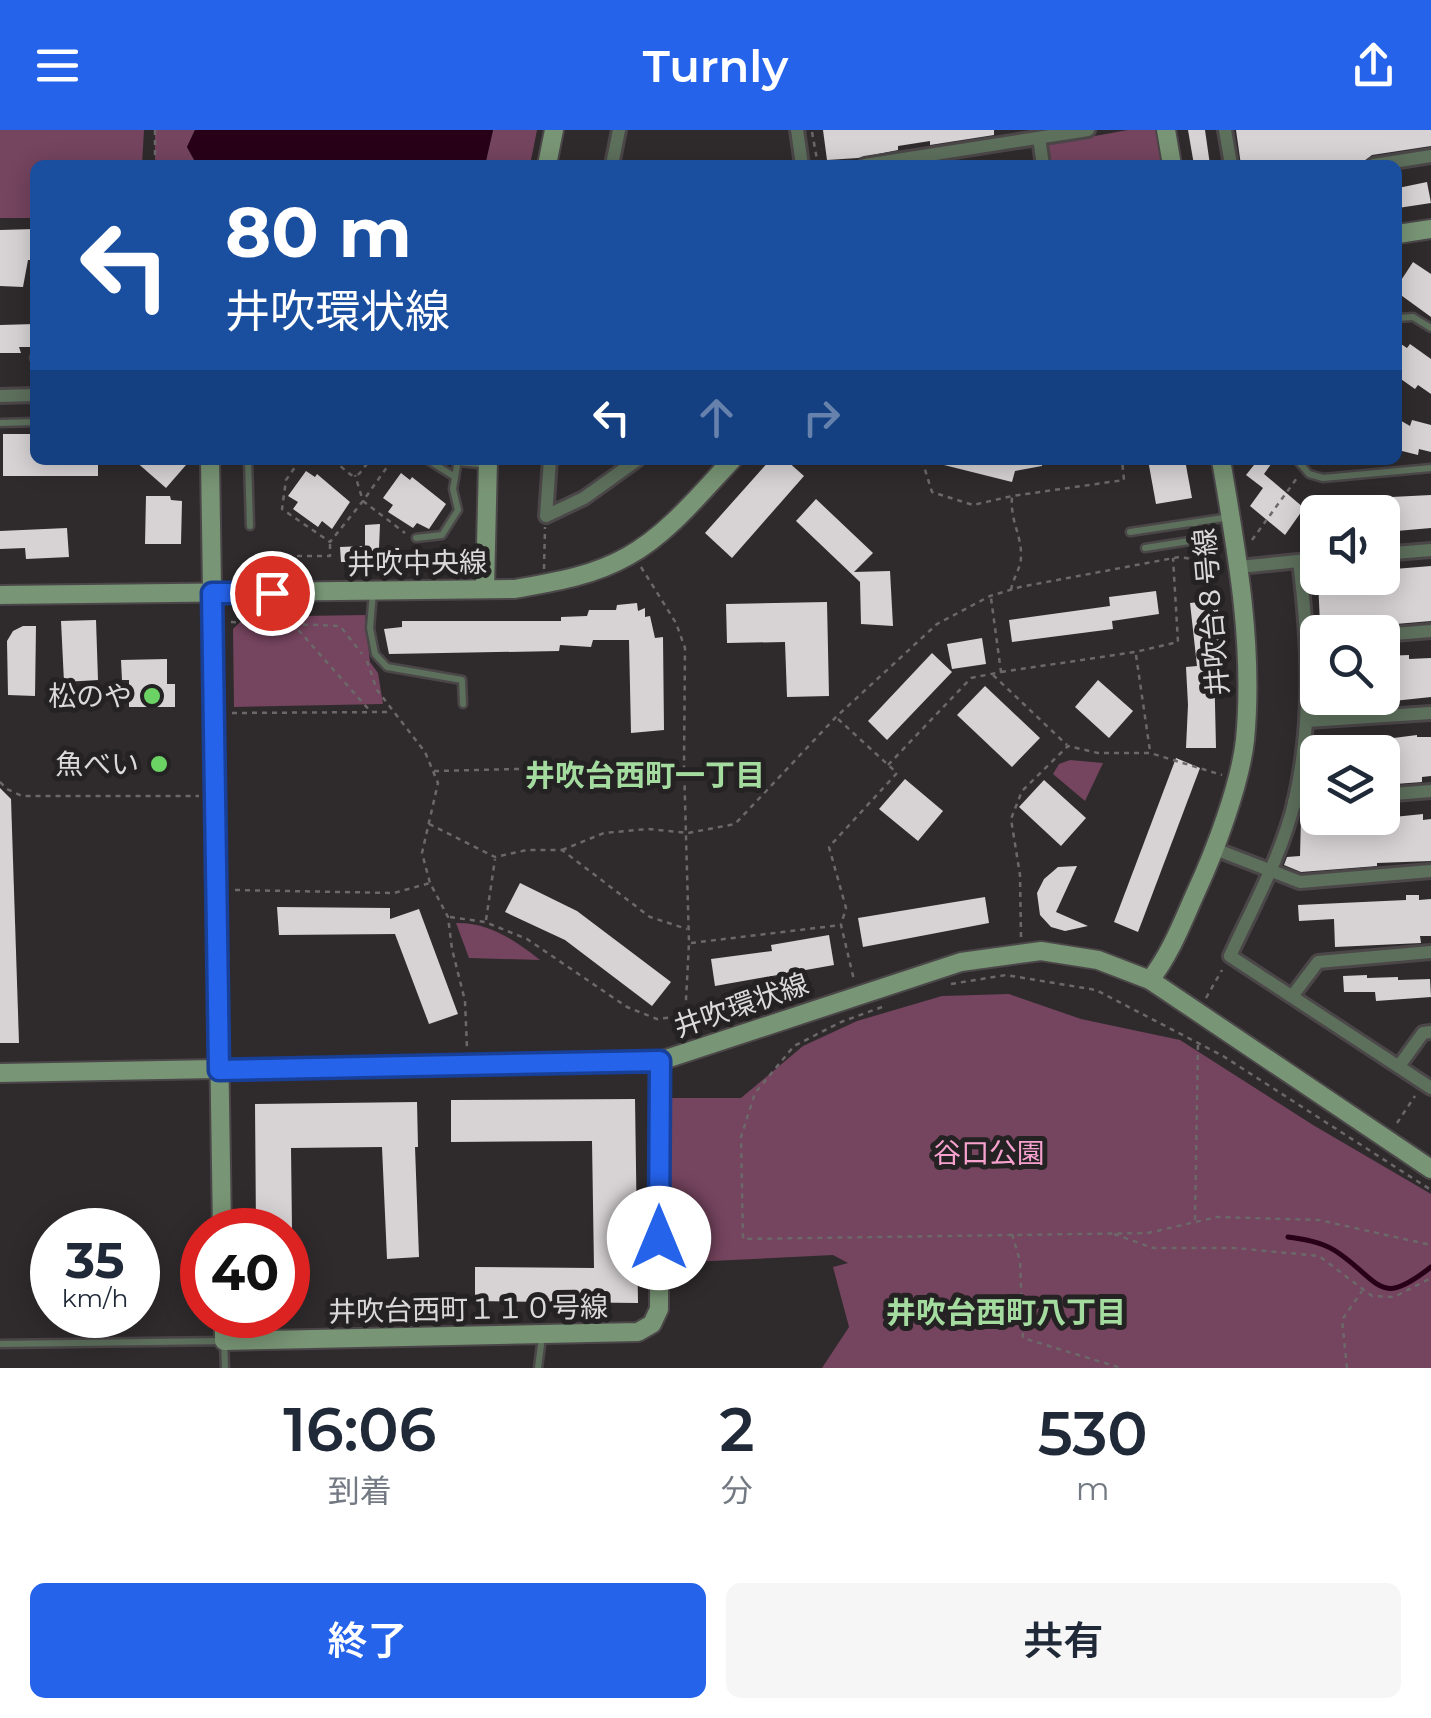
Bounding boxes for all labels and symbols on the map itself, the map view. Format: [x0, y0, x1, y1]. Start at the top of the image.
street label: 井吹台８号線 [1187, 527, 1235, 697]
street label: 井吹中央線 [347, 545, 487, 581]
pin [230, 551, 315, 636]
place label: 松のや [48, 679, 132, 713]
marker: 松のや [141, 685, 163, 707]
place label: 魚べい [55, 747, 139, 781]
marker: 魚べい [148, 753, 170, 775]
district label: 井吹台西町一丁目 [525, 757, 765, 794]
street label: 井吹環状線 [669, 966, 813, 1044]
park label: 谷口公園 [933, 1136, 1045, 1170]
position arrow [607, 1186, 711, 1290]
speed limit sign: 40 [180, 1208, 310, 1338]
street label: 井吹台西町１１０号線 [328, 1290, 608, 1328]
district label: 井吹台西町八丁目 [886, 1294, 1126, 1331]

